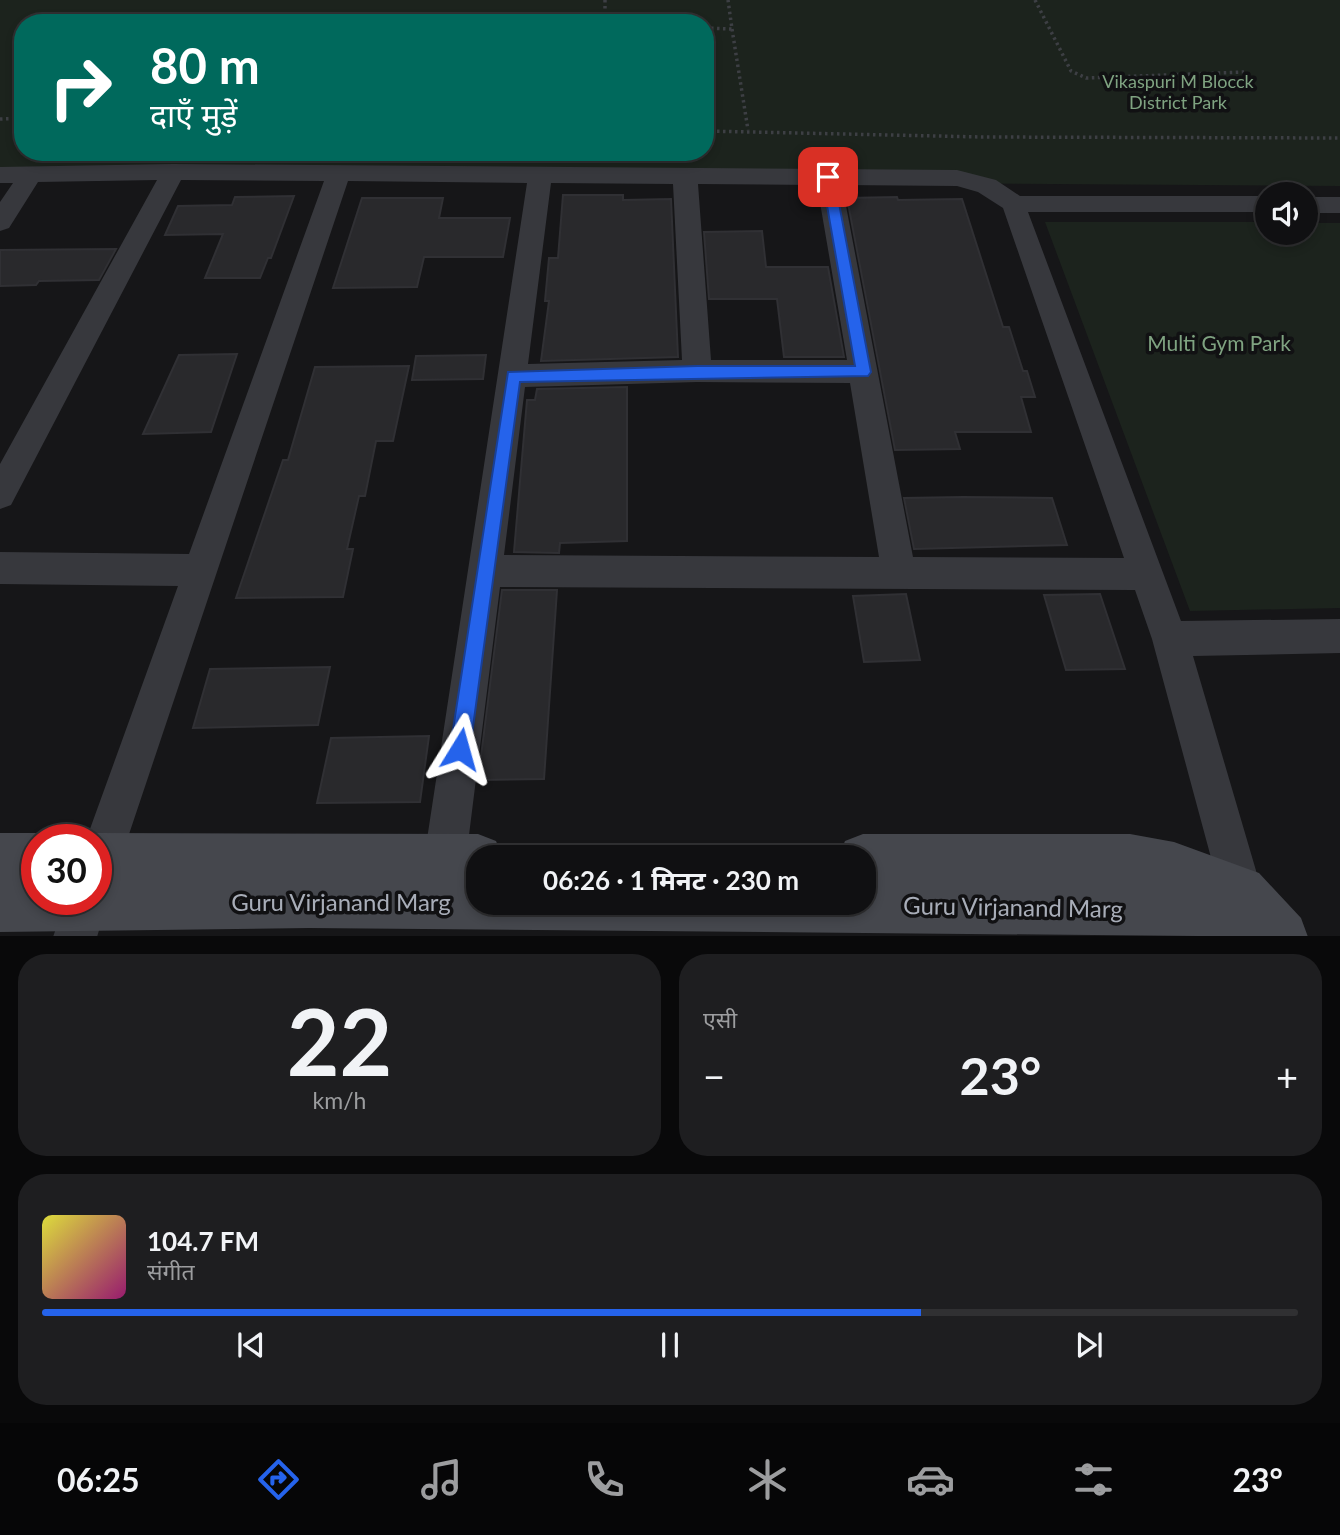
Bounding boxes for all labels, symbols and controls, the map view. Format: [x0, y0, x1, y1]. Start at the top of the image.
text: 80 m [150, 36, 260, 94]
icon: right [35, 42, 126, 133]
park label: Vikaspuri M Blocck District Park [1102, 70, 1255, 113]
text: दाएँ मुड़ें [150, 95, 237, 134]
pin [798, 147, 858, 207]
icon: arrive [809, 158, 847, 196]
map controls [1255, 182, 1318, 245]
button: sound [1255, 182, 1318, 245]
park label: Multi Gym Park [1147, 330, 1291, 355]
position arrow [423, 712, 497, 786]
speed limit sign: 30 [21, 824, 112, 915]
text: 06:26 · 1 मिनट · 230 m [543, 864, 799, 896]
street label: Guru Virjanand Marg [231, 887, 451, 916]
street label: Guru Virjanand Marg [903, 890, 1123, 923]
text: 22 [287, 986, 392, 1095]
text: एसी [703, 1005, 737, 1033]
text: 23° [960, 1044, 1041, 1106]
text: − [703, 1053, 725, 1099]
text: + [1276, 1053, 1298, 1099]
text: km/h [313, 1086, 366, 1114]
text: 104.7 FM [147, 1225, 259, 1257]
text: संगीत [147, 1257, 195, 1285]
icon: previous [232, 1326, 270, 1364]
icon: pause [651, 1326, 689, 1364]
icon: next [1070, 1326, 1108, 1364]
icon: directions [254, 1455, 303, 1504]
icon: music [417, 1455, 466, 1504]
icon: phone [580, 1455, 629, 1504]
icon: climate [743, 1455, 792, 1504]
icon: car [906, 1455, 955, 1504]
icon: filters [1069, 1455, 1118, 1504]
text: 06:25 [57, 1460, 140, 1499]
text: 23° [1232, 1460, 1283, 1499]

